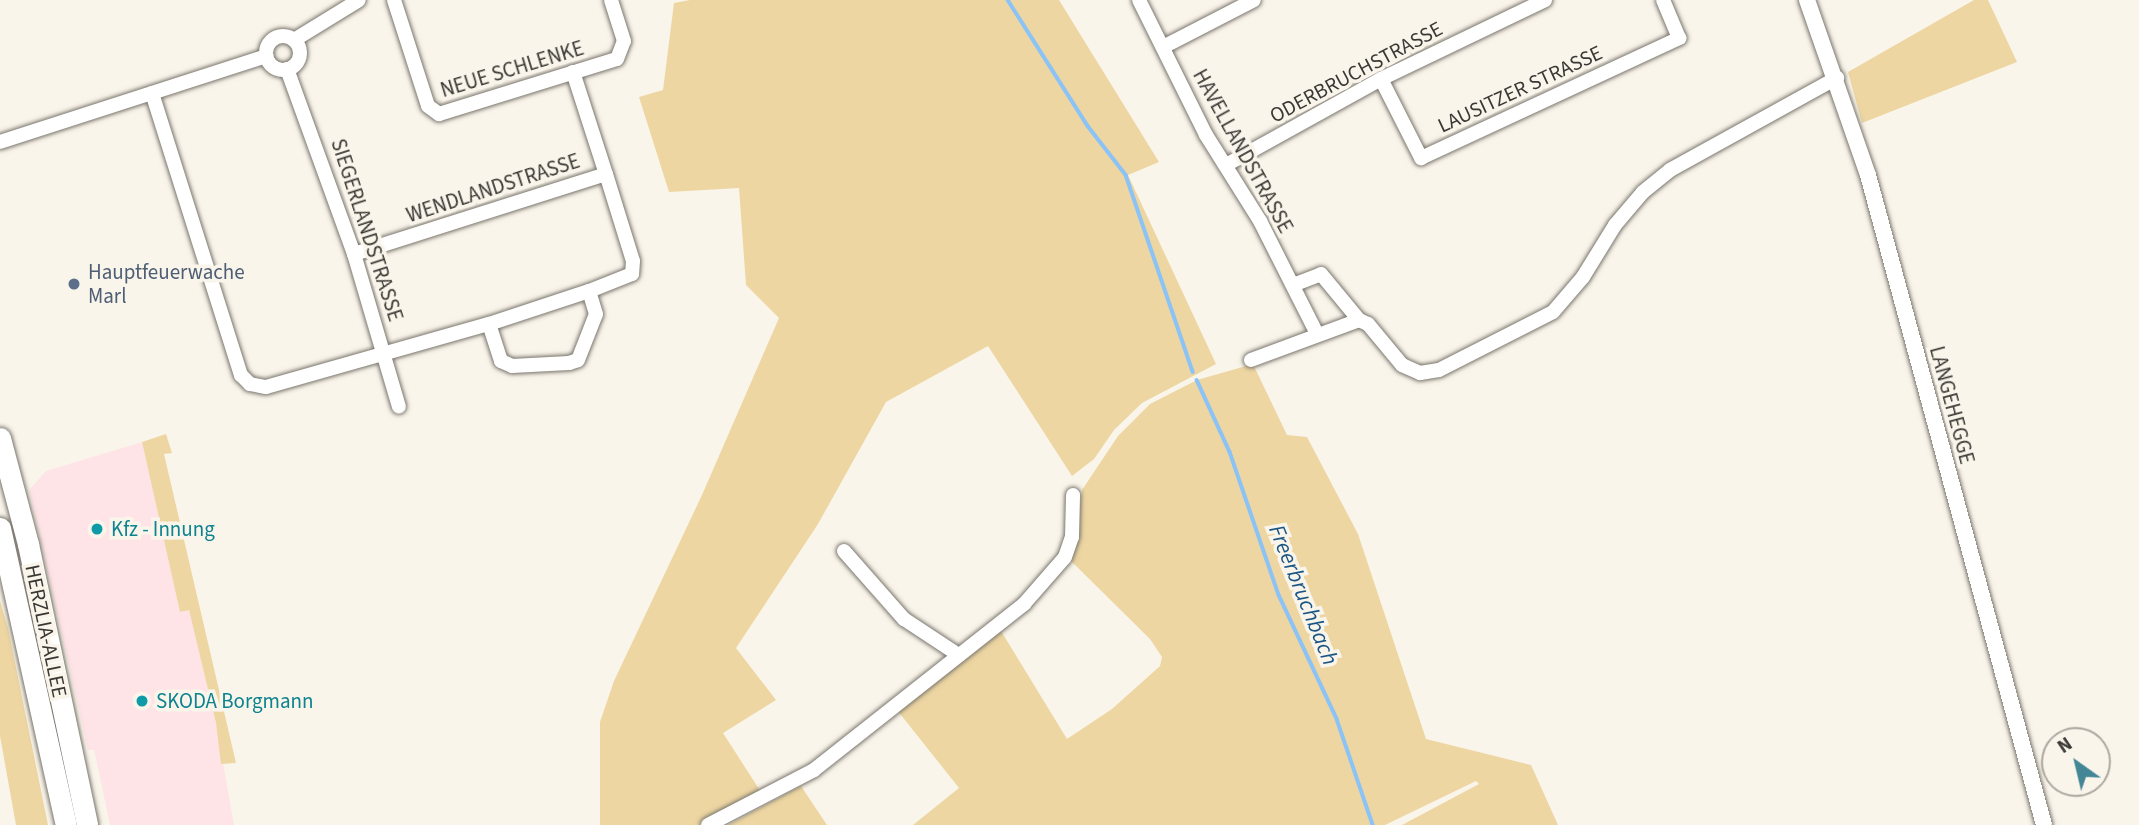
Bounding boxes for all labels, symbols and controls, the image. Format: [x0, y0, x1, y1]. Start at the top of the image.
street label: ODERBRUCHSTRASSE [1265, 16, 1447, 128]
street label: NEUE SCHLENKE [437, 35, 587, 103]
street label: LAUSITZER STRASSE [1434, 40, 1606, 138]
street label: HAVELLANDSTRASSE [1187, 65, 1299, 237]
street label: SIEGERLANDSTRASSE [326, 136, 408, 324]
street label: WENDLANDSTRASSE [403, 148, 583, 228]
place label: Hauptfeuerwache Marl [88, 259, 245, 309]
marker: Hauptfeuerwache Marl [66, 276, 82, 292]
street label: LANGEHEGGE [1924, 343, 1980, 467]
place label: Kfz - Innung [111, 516, 215, 542]
marker: Kfz - Innung [89, 521, 105, 537]
water label: Freerbruchbach [1262, 521, 1344, 669]
street label: HERZLIA-ALLEE [20, 562, 72, 700]
place label: SKODA Borgmann [156, 688, 314, 714]
marker: SKODA Borgmann [134, 693, 150, 709]
north arrow [2041, 727, 2111, 797]
text: N [2052, 731, 2078, 761]

